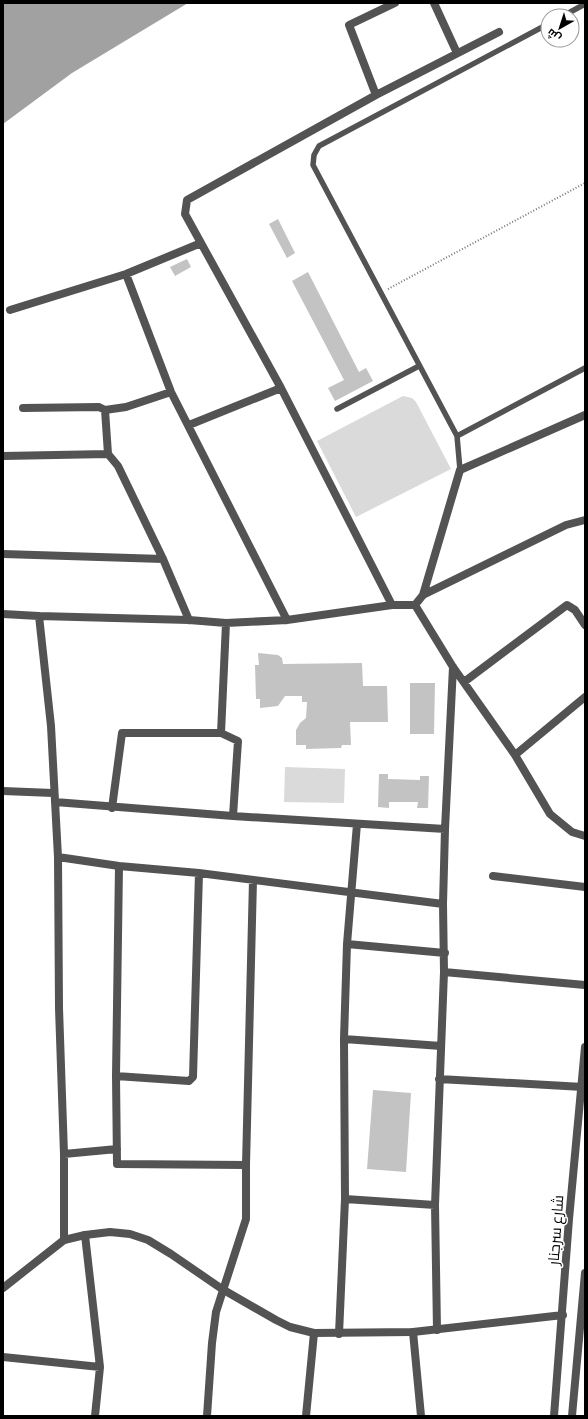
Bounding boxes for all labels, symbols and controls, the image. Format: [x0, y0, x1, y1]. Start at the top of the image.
north arrow [540, 8, 580, 48]
text: ش [544, 26, 564, 46]
street label: شارع سرجنار [544, 1194, 569, 1267]

